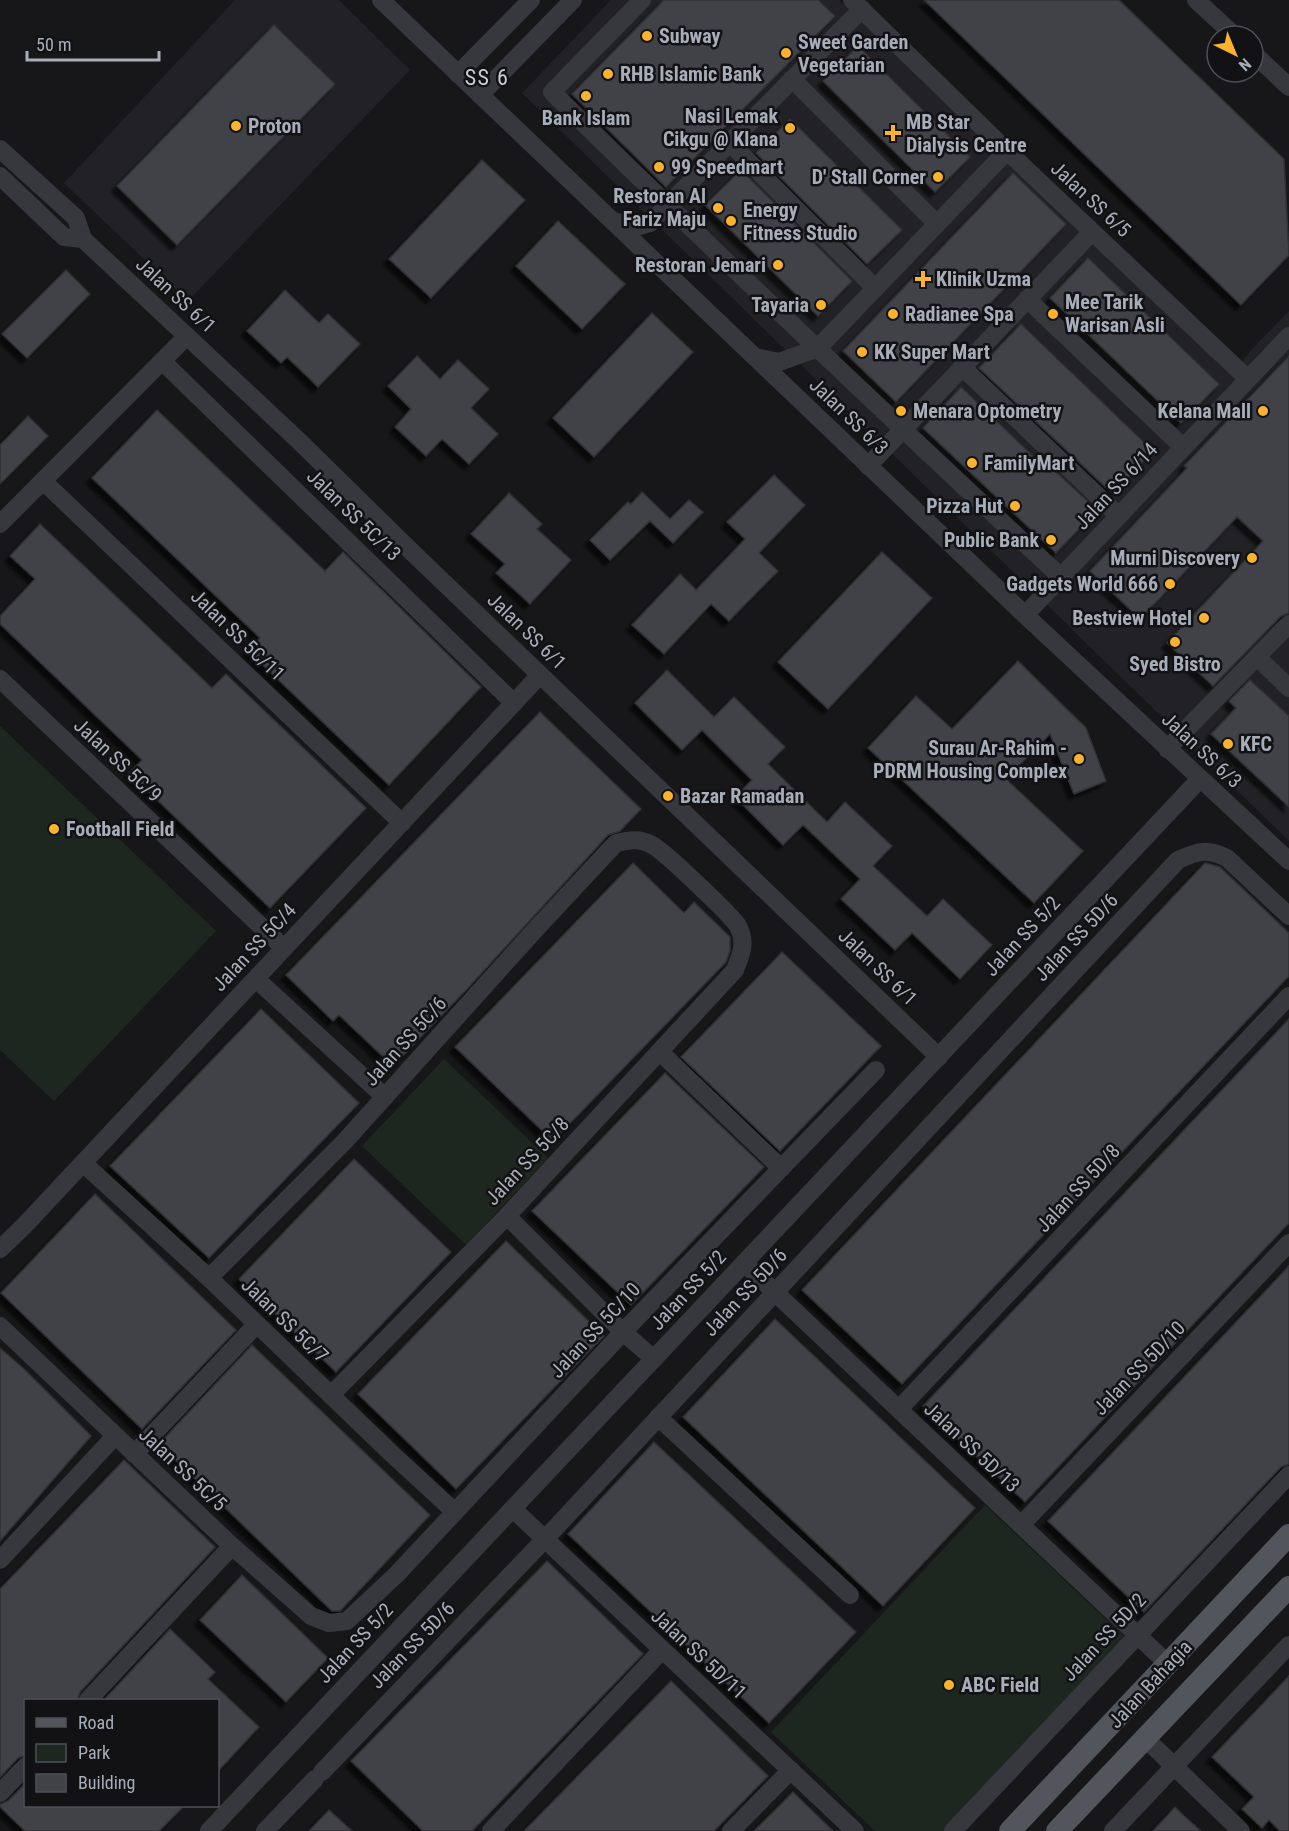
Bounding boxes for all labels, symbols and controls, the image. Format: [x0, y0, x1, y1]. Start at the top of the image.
scale bar [27, 24, 159, 62]
place label: Subway [659, 24, 720, 48]
north arrow [1205, 24, 1265, 84]
marker: Subway [640, 29, 654, 43]
place label: Sweet Garden Vegetarian [798, 30, 908, 77]
text: 50 m [36, 34, 71, 55]
marker: Sweet Garden Vegetarian [779, 46, 793, 60]
text: N [1235, 54, 1255, 75]
place label: RHB Islamic Bank [620, 62, 762, 86]
district label: SS 6 [465, 65, 509, 90]
marker: RHB Islamic Bank [601, 67, 615, 81]
marker: Bank Islam [579, 89, 593, 103]
place label: Nasi Lemak Cikgu @ Klana [663, 104, 778, 151]
place label: Bank Islam [542, 106, 630, 130]
place label: MB Star Dialysis Centre [906, 110, 1026, 157]
place label: Proton [248, 114, 301, 138]
marker: Proton [229, 119, 243, 133]
marker: Nasi Lemak Cikgu @ Klana [783, 121, 797, 135]
marker: MB Star Dialysis Centre [884, 124, 902, 142]
place label: 99 Speedmart [671, 155, 783, 179]
street label: Jalan SS 6/5 [1046, 156, 1136, 242]
marker: 99 Speedmart [652, 160, 666, 174]
place label: D' Stall Corner [812, 165, 926, 189]
marker: D' Stall Corner [931, 170, 945, 184]
place label: Restoran Al Fariz Maju [613, 184, 706, 231]
place label: Energy Fitness Studio [743, 198, 858, 245]
marker: Restoran Al Fariz Maju [711, 201, 725, 215]
marker: Energy Fitness Studio [724, 214, 738, 228]
street label: Jalan SS 6/1 [131, 252, 221, 338]
place label: Restoran Jemari [635, 253, 766, 277]
marker: Restoran Jemari [771, 258, 785, 272]
place label: Klinik Uzma [936, 267, 1031, 291]
marker: Klinik Uzma [914, 270, 932, 288]
place label: Mee Tarik Warisan Asli [1065, 290, 1165, 337]
place label: Tayaria [751, 293, 809, 317]
marker: Tayaria [814, 298, 828, 312]
place label: Radianee Spa [905, 302, 1014, 326]
marker: Radianee Spa [886, 307, 900, 321]
marker: Mee Tarik Warisan Asli [1046, 307, 1060, 321]
place label: KK Super Mart [874, 340, 990, 364]
marker: KK Super Mart [855, 345, 869, 359]
street label: Jalan SS 6/3 [805, 373, 893, 459]
place label: Menara Optometry [913, 399, 1061, 423]
place label: Kelana Mall [1158, 399, 1251, 423]
marker: Menara Optometry [894, 404, 908, 418]
marker: Kelana Mall [1256, 404, 1270, 418]
street label: Jalan SS 6/14 [1070, 437, 1162, 534]
place label: FamilyMart [984, 451, 1074, 475]
marker: FamilyMart [965, 456, 979, 470]
street label: Jalan SS 5C/13 [302, 464, 406, 566]
place label: Pizza Hut [926, 494, 1003, 518]
marker: Pizza Hut [1008, 499, 1022, 513]
place label: Public Bank [944, 528, 1039, 552]
marker: Public Bank [1044, 533, 1058, 547]
place label: Murni Discovery [1110, 546, 1240, 570]
marker: Murni Discovery [1245, 551, 1259, 565]
place label: Gadgets World 666 [1006, 572, 1158, 596]
marker: Gadgets World 666 [1163, 577, 1177, 591]
street label: Jalan SS 5C/11 [186, 584, 290, 686]
street label: Jalan SS 6/1 [483, 588, 571, 674]
place label: Bestview Hotel [1072, 606, 1192, 630]
marker: Bestview Hotel [1197, 611, 1211, 625]
marker: Syed Bistro [1168, 635, 1182, 649]
place label: Syed Bistro [1129, 652, 1221, 676]
street label: Jalan SS 6/3 [1157, 707, 1247, 793]
street label: Jalan SS 5C/9 [69, 713, 167, 807]
place label: KFC [1240, 732, 1272, 756]
place label: Surau Ar-Rahim - PDRM Housing Complex [873, 736, 1067, 783]
marker: KFC [1221, 737, 1235, 751]
marker: Surau Ar-Rahim - PDRM Housing Complex [1072, 752, 1086, 766]
place label: Bazar Ramadan [680, 784, 804, 808]
marker: Bazar Ramadan [661, 789, 675, 803]
place label: Football Field [66, 817, 174, 841]
marker: Football Field [47, 822, 61, 836]
street label: Jalan SS 5D/6 [1029, 888, 1123, 986]
street label: Jalan SS 5/2 [979, 891, 1065, 981]
street label: Jalan SS 5C/4 [207, 898, 301, 996]
street label: Jalan SS 6/1 [834, 924, 922, 1010]
street label: Jalan SS 5C/6 [359, 992, 451, 1090]
street label: Jalan SS 5C/8 [480, 1112, 574, 1210]
street label: Jalan SS 5D/8 [1031, 1139, 1125, 1237]
street label: Jalan SS 5D/6 [698, 1243, 792, 1341]
street label: Jalan SS 5/2 [645, 1245, 731, 1335]
street label: Jalan SS 5C/7 [237, 1273, 333, 1367]
street label: Jalan SS 5C/10 [545, 1277, 645, 1383]
street label: Jalan SS 5D/10 [1088, 1316, 1190, 1420]
street label: Jalan SS 5D/13 [919, 1397, 1025, 1497]
street label: Jalan SS 5C/5 [134, 1422, 232, 1516]
street label: Jalan SS 5D/2 [1057, 1588, 1151, 1686]
street label: Jalan SS 5D/6 [365, 1597, 459, 1693]
street label: Jalan SS 5/2 [312, 1598, 398, 1688]
street label: Jalan SS 5D/11 [646, 1604, 752, 1704]
street label: Jalan Bahagia [1103, 1635, 1197, 1733]
place label: ABC Field [961, 1673, 1039, 1697]
marker: ABC Field [942, 1678, 956, 1692]
legend [24, 1699, 219, 1807]
text: Road [78, 1712, 114, 1733]
text: Park [78, 1742, 110, 1763]
text: Building [78, 1772, 135, 1793]

